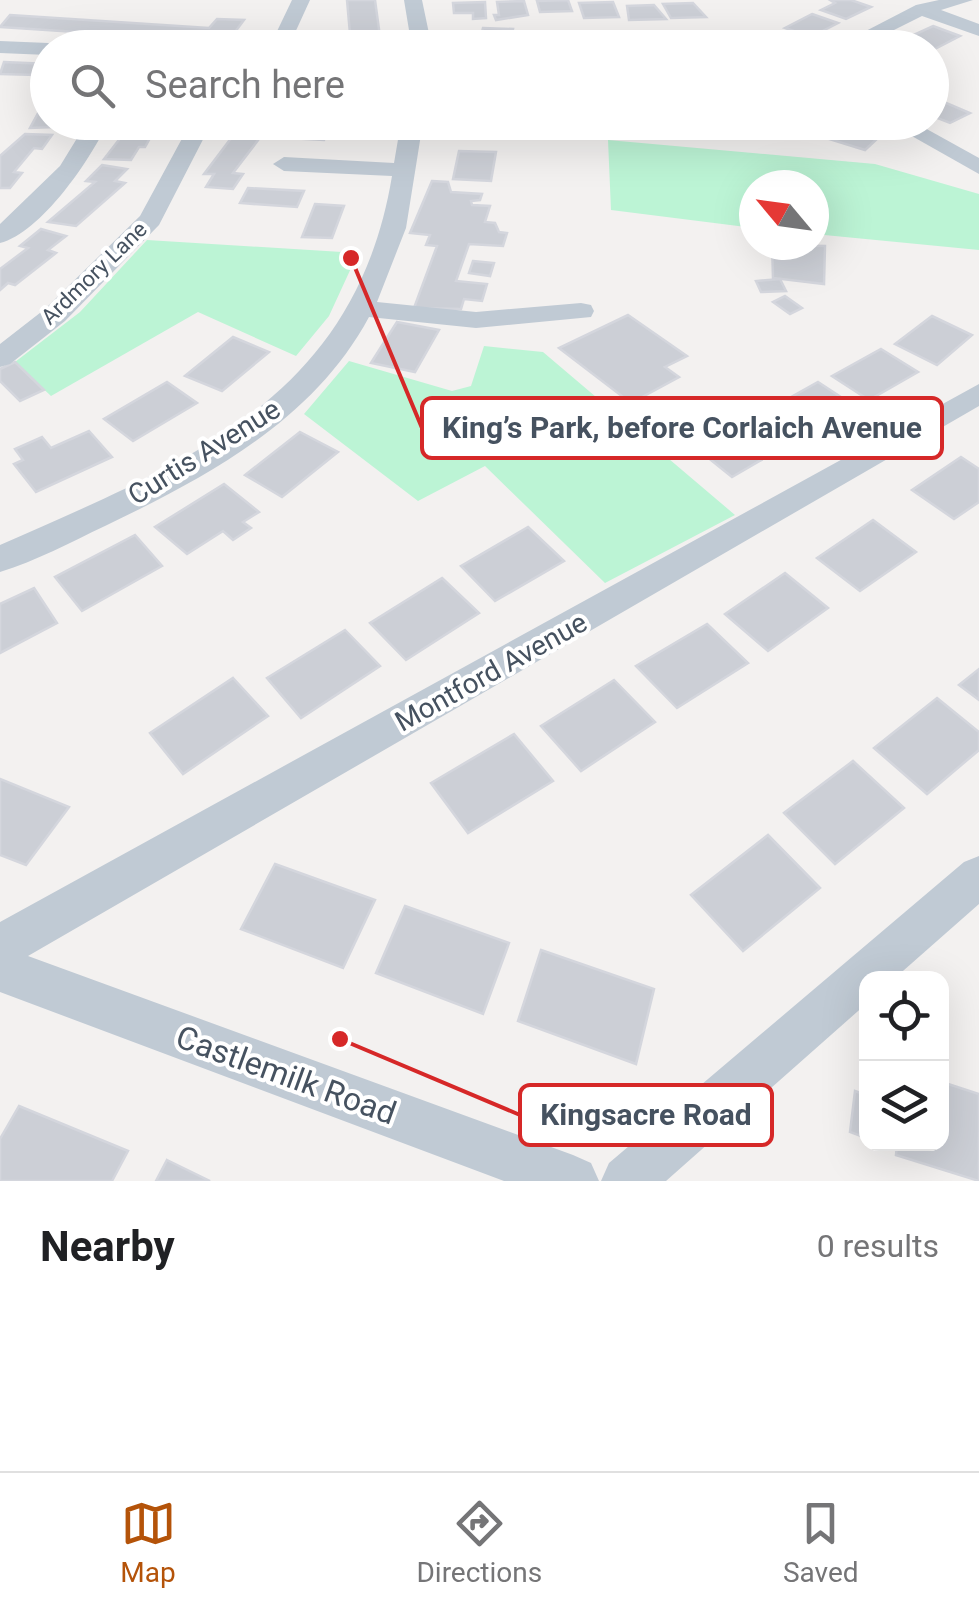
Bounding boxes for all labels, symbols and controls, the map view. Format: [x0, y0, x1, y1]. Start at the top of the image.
search box [30, 30, 949, 140]
icon: search [65, 58, 120, 113]
text: Search here [145, 63, 345, 107]
north arrow [739, 170, 829, 260]
street label: Ardmory Lane [36, 216, 152, 330]
street label: Curtis Avenue [122, 392, 286, 512]
callout: King’s Park, before Corlaich Avenue [422, 398, 942, 458]
text: King’s Park, before Corlaich Avenue [442, 410, 922, 445]
street label: Montford Avenue [389, 606, 593, 738]
map controls [859, 971, 949, 1151]
button: locate [859, 971, 949, 1061]
street label: Castlemilk Road [171, 1018, 401, 1132]
button: layers [859, 1061, 949, 1151]
callout: Kingsacre Road [520, 1085, 772, 1145]
text: Kingsacre Road [540, 1097, 752, 1132]
text: Nearby [40, 1222, 175, 1271]
text: 0 results [817, 1227, 939, 1265]
tab: Map [120, 1496, 176, 1589]
tab: Directions [416, 1496, 542, 1589]
tab: Saved [783, 1496, 859, 1589]

